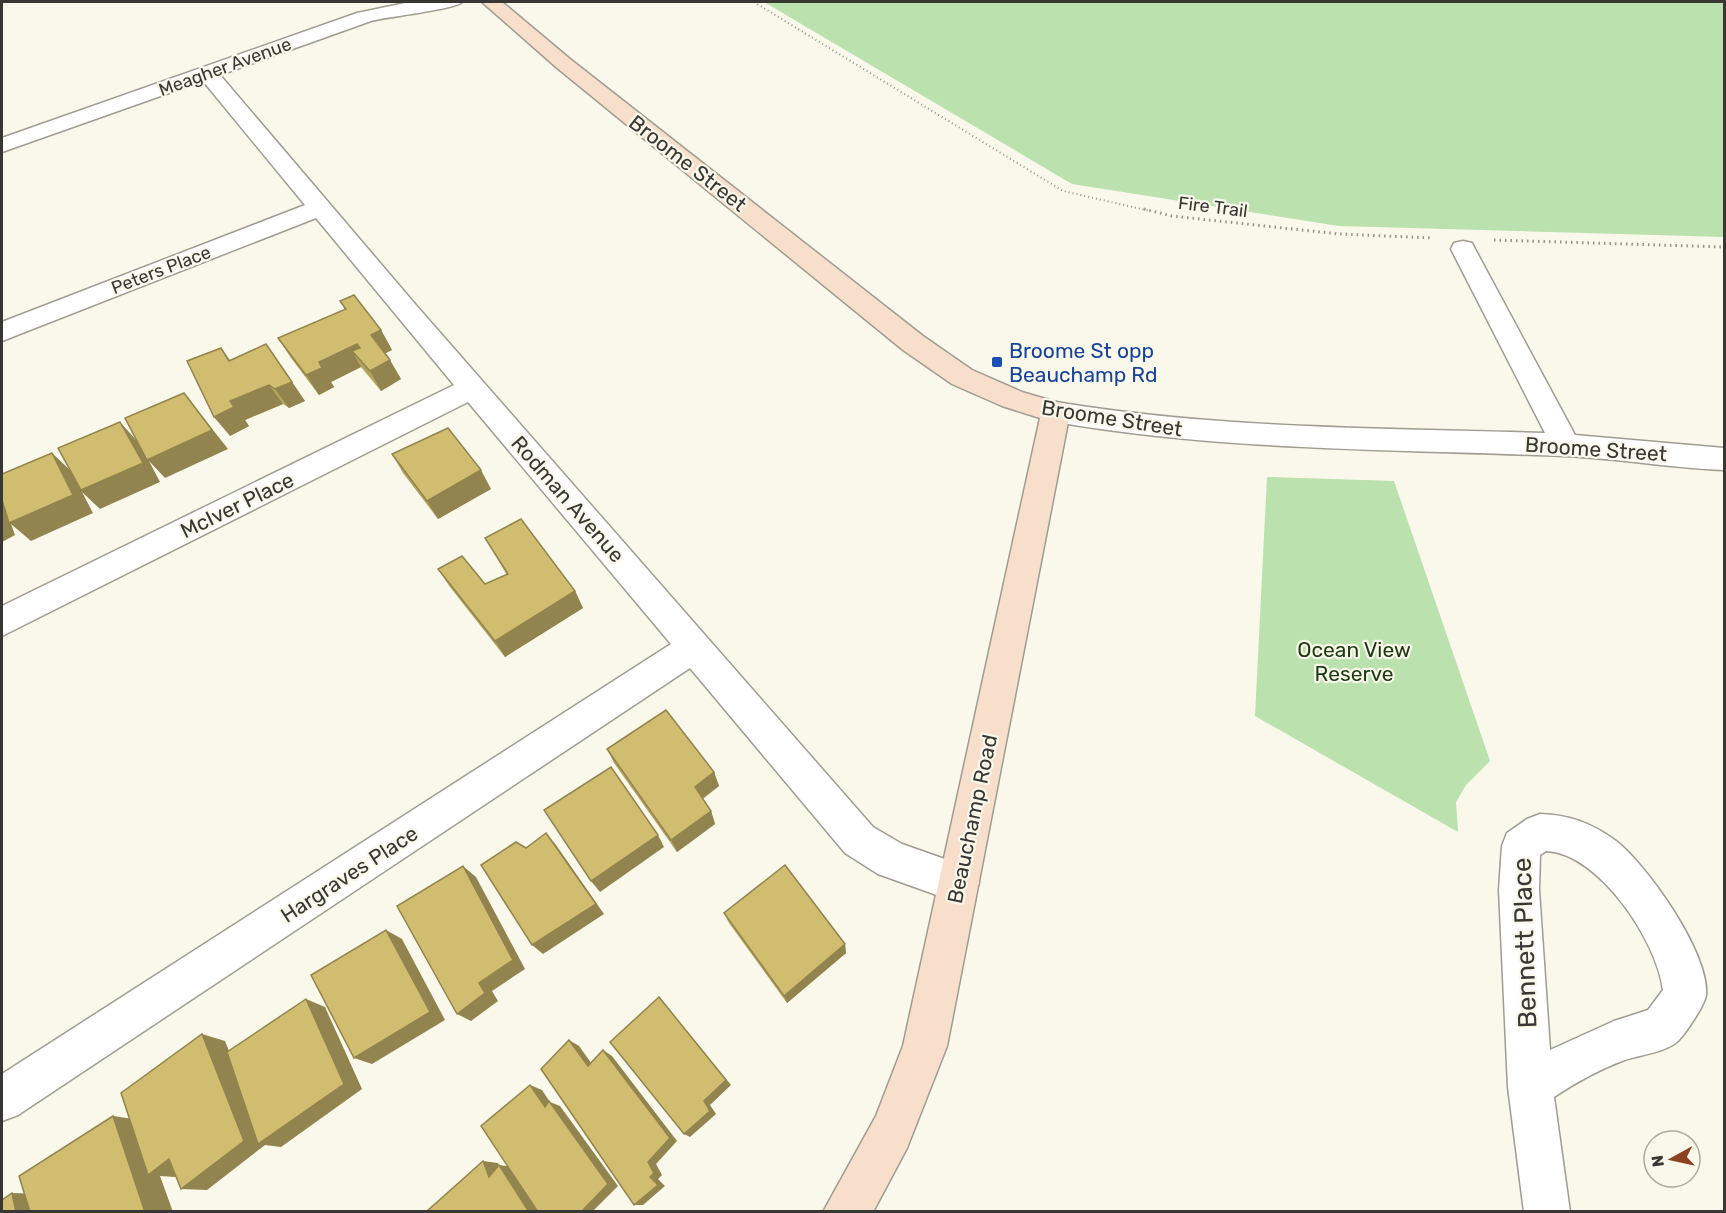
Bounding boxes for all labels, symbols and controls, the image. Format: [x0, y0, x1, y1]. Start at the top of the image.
street label: Meagher Avenue [156, 33, 294, 101]
street label: Broome Street [624, 109, 752, 217]
street label: Fire Trail [1177, 192, 1249, 222]
street label: Peters Place [108, 241, 214, 299]
place label: Broome St opp Beauchamp Rd [1009, 338, 1157, 387]
marker: Broome St opp Beauchamp Rd [990, 355, 1004, 369]
street label: Broome Street [1040, 395, 1184, 441]
street label: Rodman Avenue [506, 431, 630, 567]
street label: Broome Street [1524, 432, 1668, 466]
street label: McIver Place [176, 467, 298, 543]
park label: Ocean View Reserve [1297, 637, 1411, 686]
street label: Beauchamp Road [942, 732, 1002, 906]
street label: Hargraves Place [276, 820, 422, 928]
street label: Bennett Place [1507, 857, 1543, 1029]
north arrow [1642, 1129, 1702, 1189]
text: N [1647, 1154, 1668, 1168]

